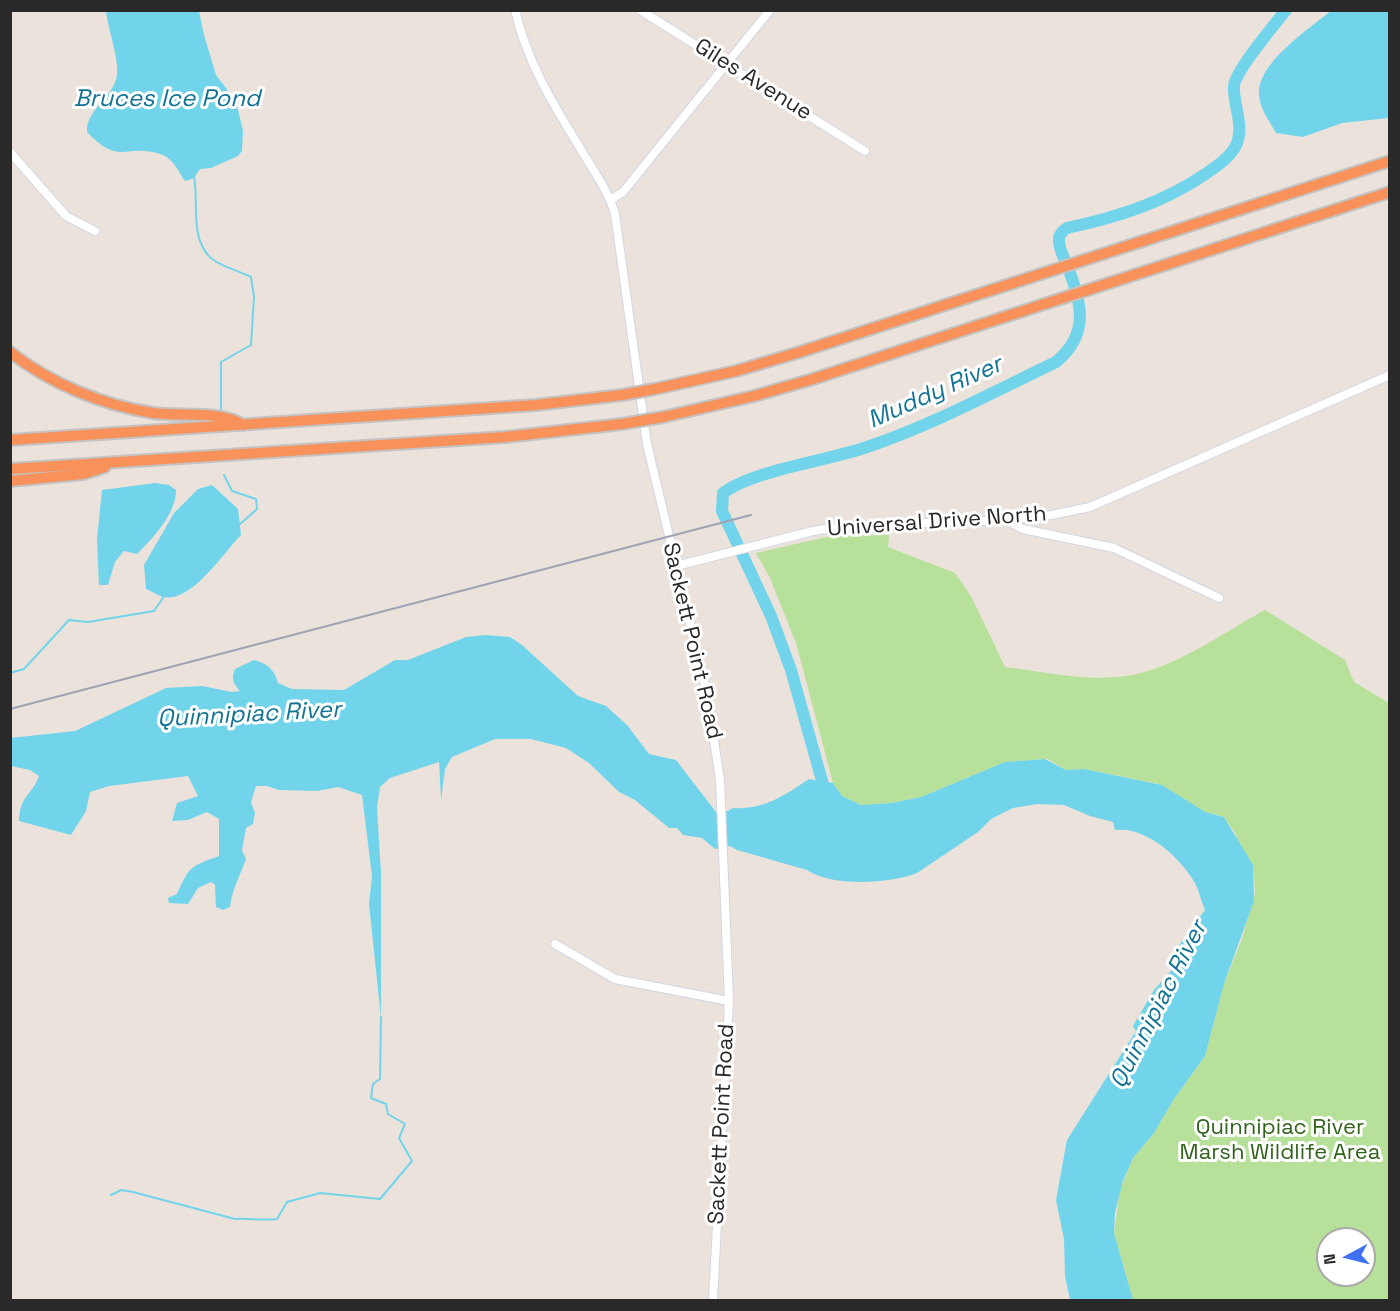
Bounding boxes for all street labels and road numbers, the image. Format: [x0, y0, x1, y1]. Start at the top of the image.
street label: Giles Avenue [689, 33, 817, 127]
street label: Universal Drive North [826, 501, 1048, 543]
street label: Sackett Point Road [657, 540, 727, 742]
street label: Sackett Point Road [704, 1023, 740, 1225]

